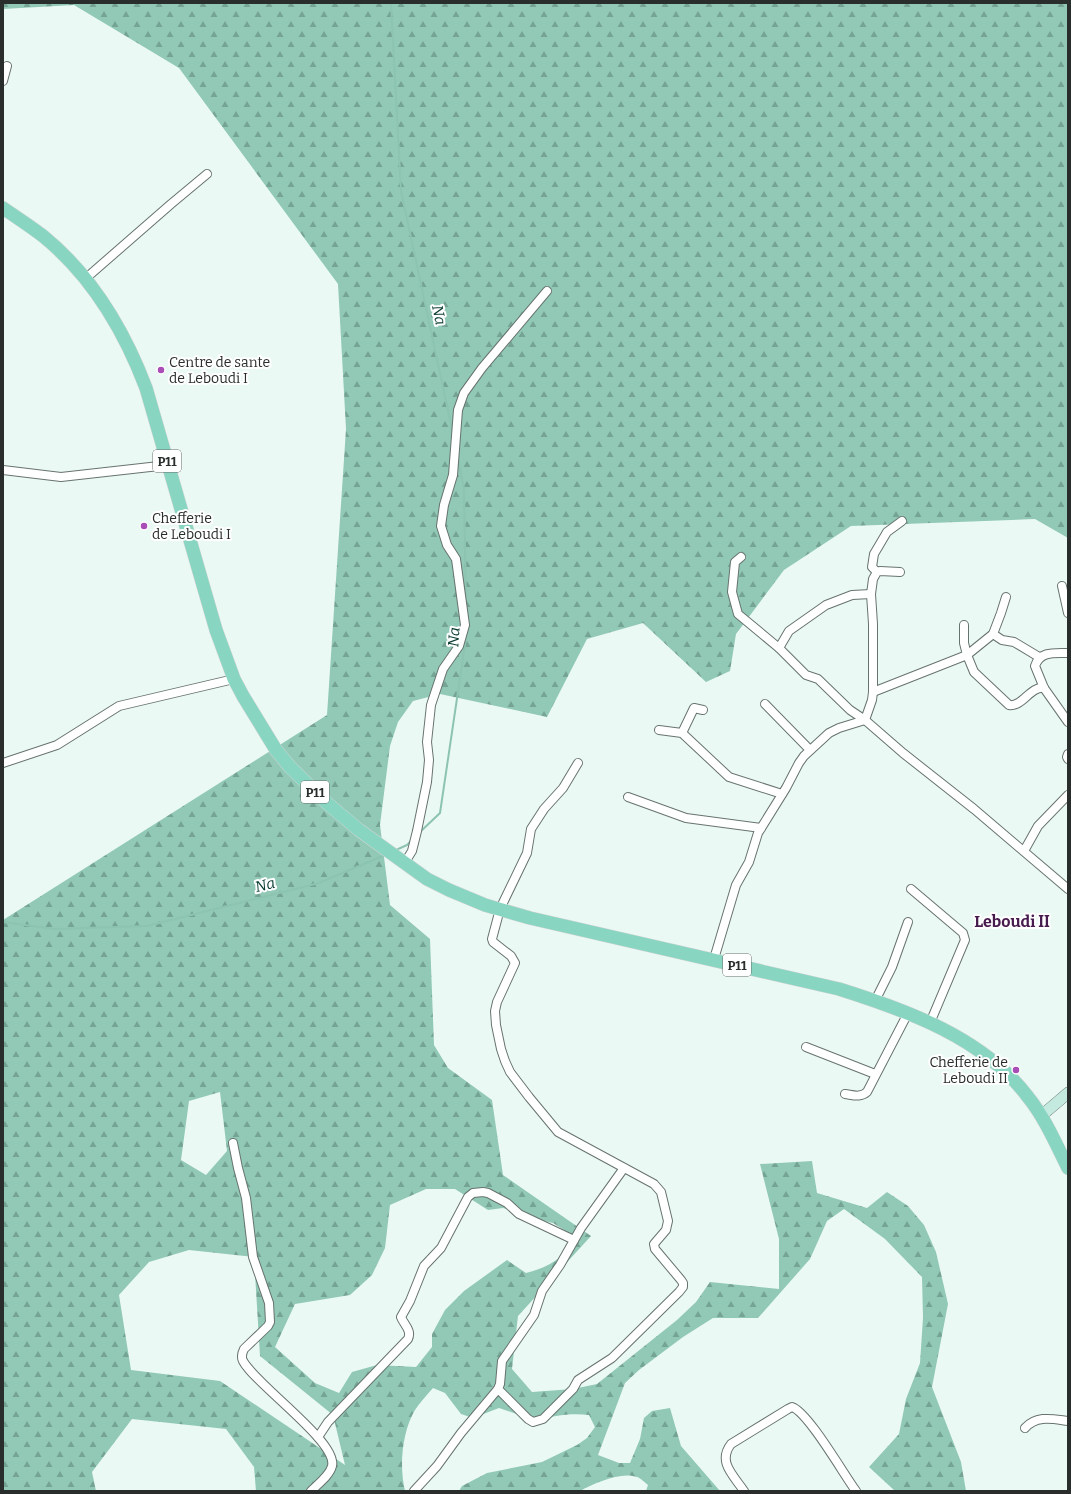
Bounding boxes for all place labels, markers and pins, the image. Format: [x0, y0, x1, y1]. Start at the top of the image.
place label: Centre de sante de Leboudi I [169, 354, 270, 387]
marker: Centre de sante de Leboudi I [156, 365, 166, 375]
place label: Chefferie de Leboudi I [152, 510, 231, 543]
marker: Chefferie de Leboudi I [139, 521, 149, 531]
place label: Chefferie de Leboudi II [929, 1054, 1008, 1087]
marker: Chefferie de Leboudi II [1011, 1065, 1021, 1075]

